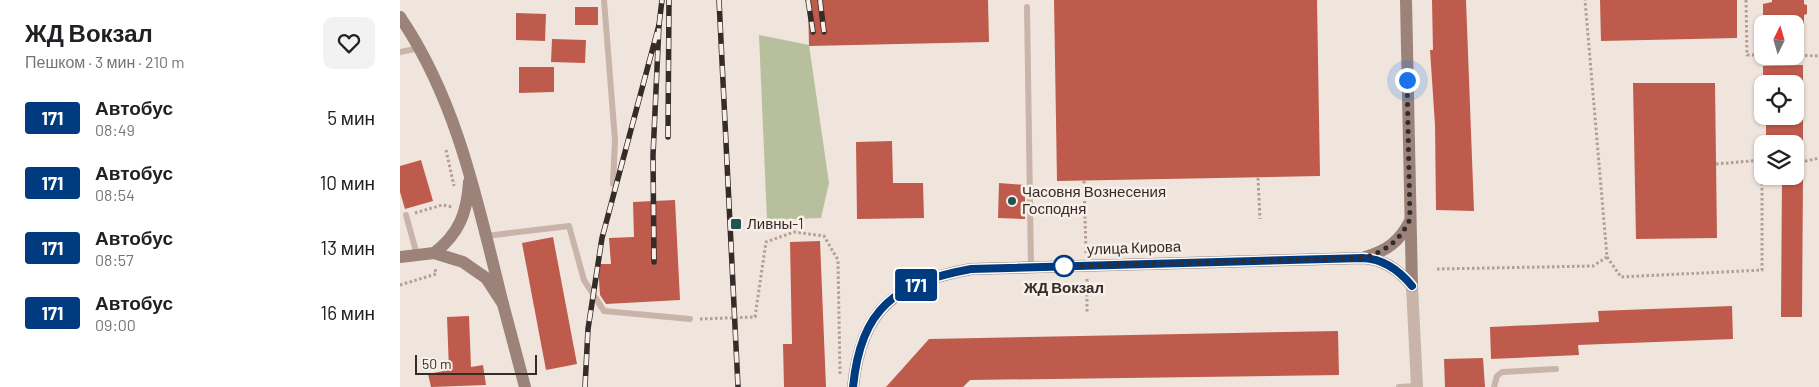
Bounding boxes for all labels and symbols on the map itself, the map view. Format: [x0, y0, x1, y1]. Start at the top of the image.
north arrow [1754, 15, 1804, 65]
your location [1395, 68, 1420, 93]
place label: Часовня Вознесения Господня [1022, 182, 1166, 217]
marker: Часовня Вознесения Господня [1006, 195, 1018, 207]
place label: Ливны-1 [747, 214, 803, 232]
marker: Ливны-1 [729, 217, 743, 231]
street label: улица Кирова [1087, 236, 1182, 258]
marker: ЖД Вокзал [1053, 255, 1075, 277]
line badge: 171 [887, 269, 945, 301]
place label: ЖД Вокзал [1023, 278, 1104, 296]
scale bar [415, 352, 538, 375]

